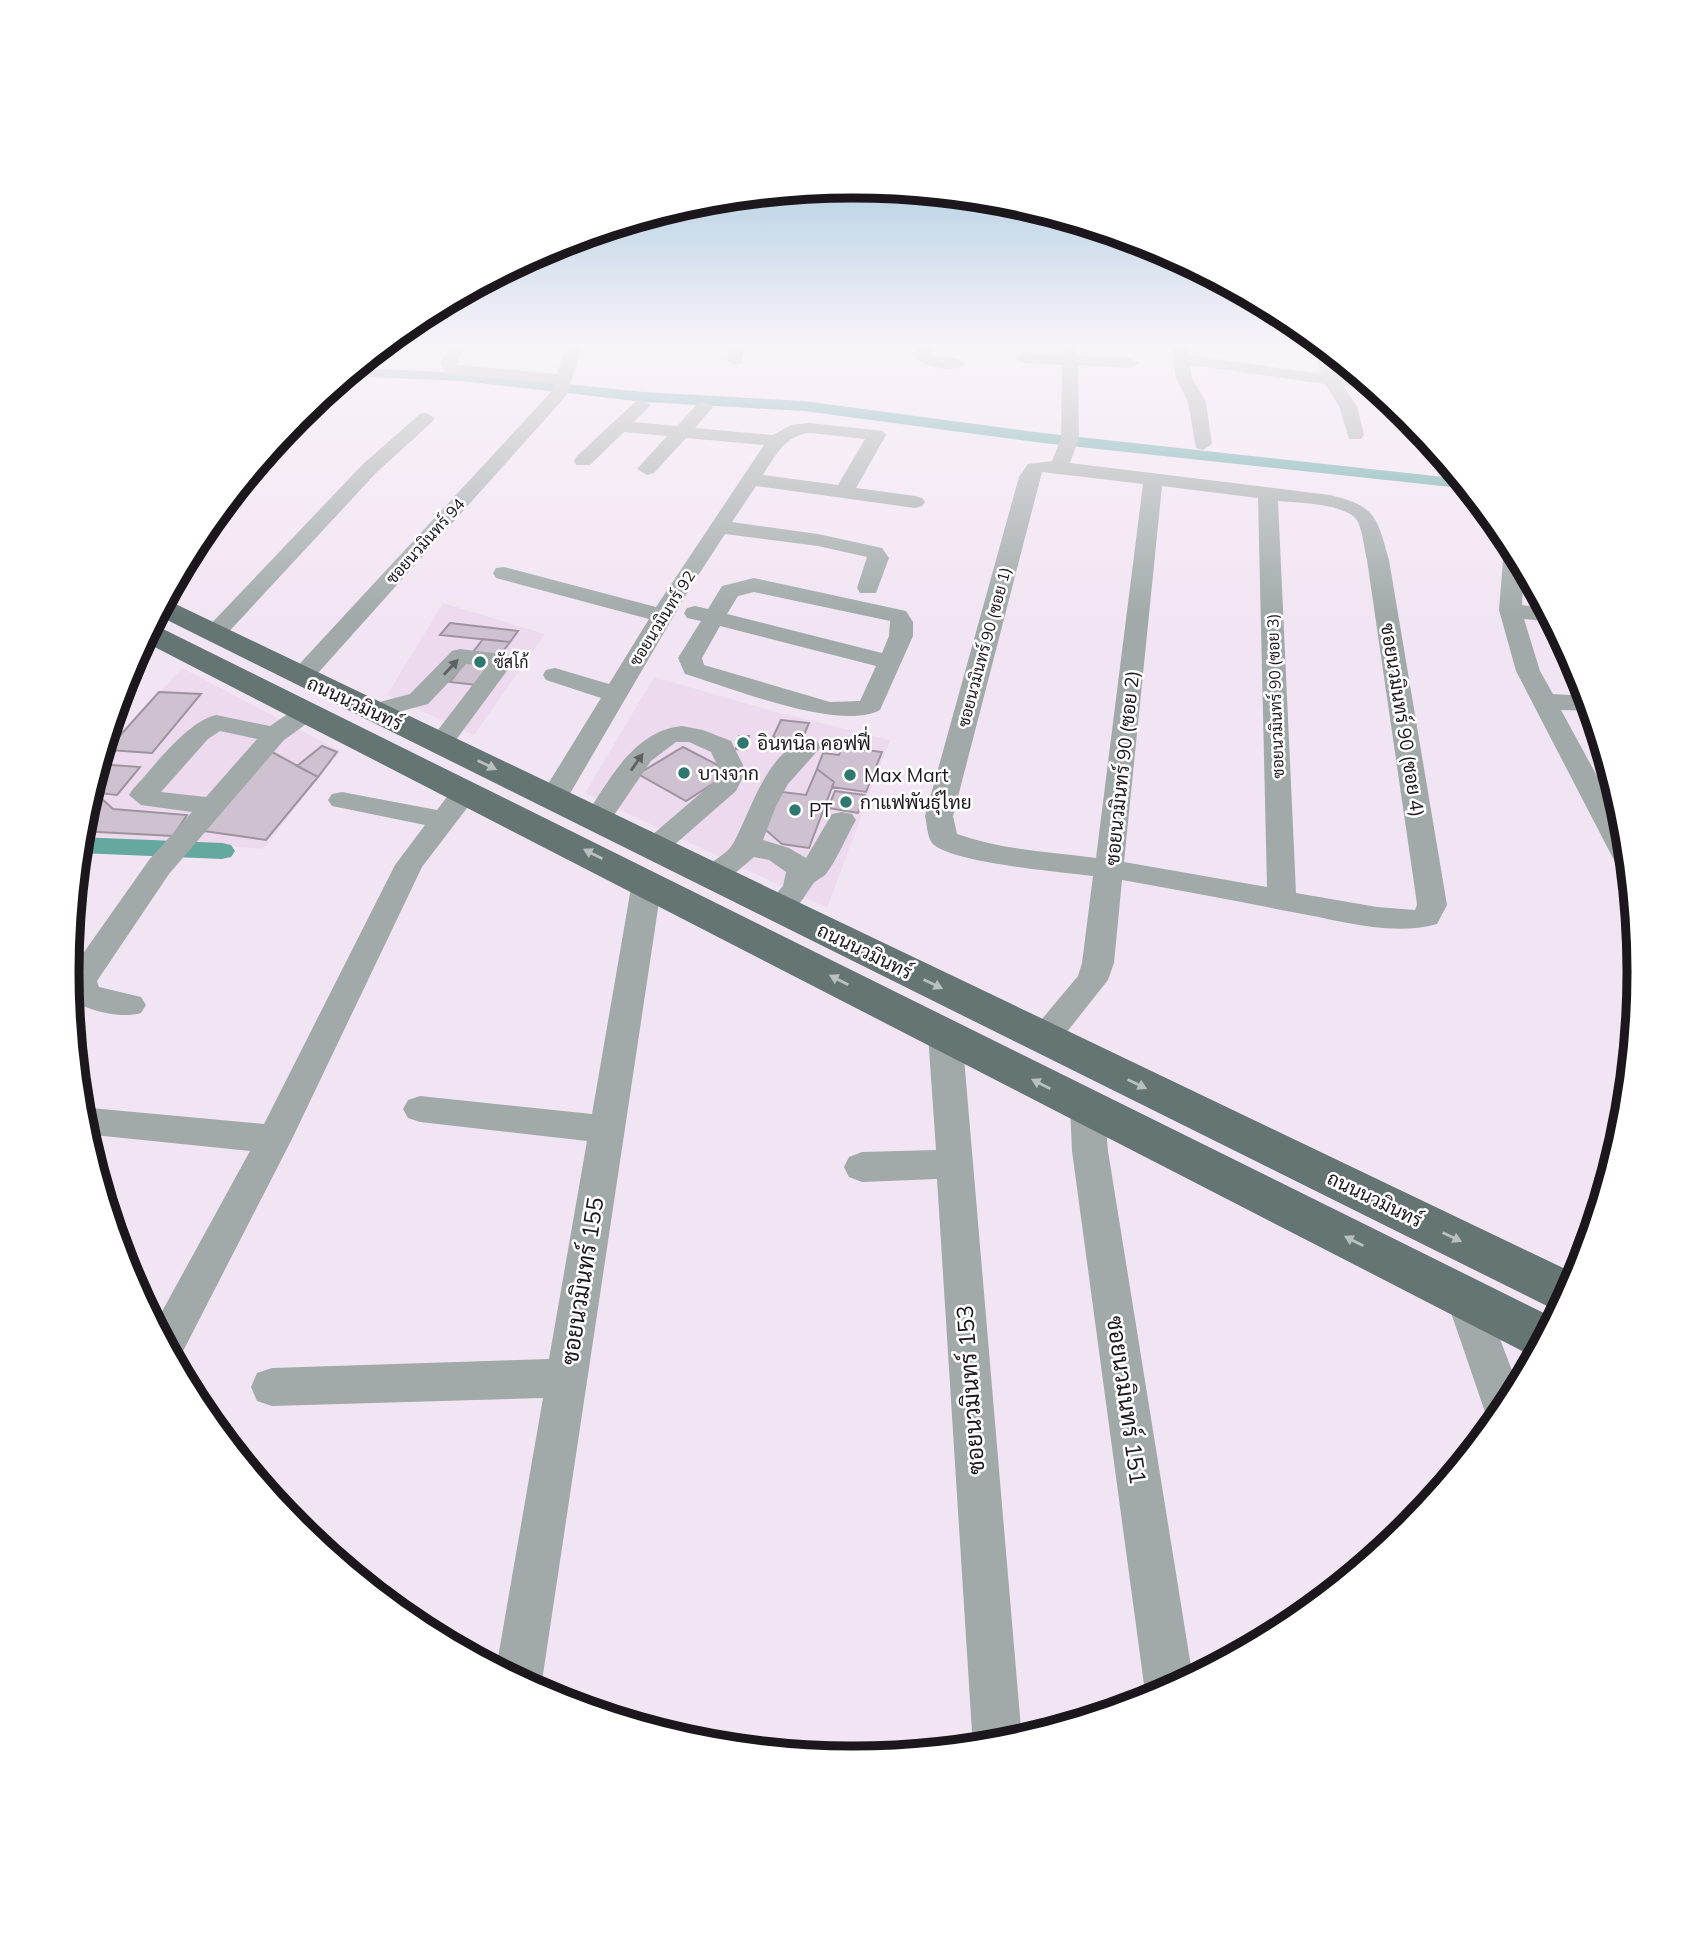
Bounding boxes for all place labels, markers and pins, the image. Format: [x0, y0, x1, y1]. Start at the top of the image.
place label: ซัสโก้ [494, 651, 529, 672]
marker: ซัสโก้ [472, 654, 488, 670]
place label: อินทนิล คอฟฟี่ [757, 726, 871, 755]
marker: อินทนิล คอฟฟี่ [735, 735, 751, 751]
place label: บางจาก [698, 761, 759, 785]
place label: Max Mart [864, 763, 949, 787]
marker: บางจาก [676, 765, 692, 781]
marker: Max Mart [842, 767, 858, 783]
place label: กาแฟพันธุ์ไทย [860, 790, 972, 815]
marker: กาแฟพันธุ์ไทย [838, 794, 854, 810]
place label: PT [809, 798, 833, 822]
marker: PT [787, 802, 803, 818]

